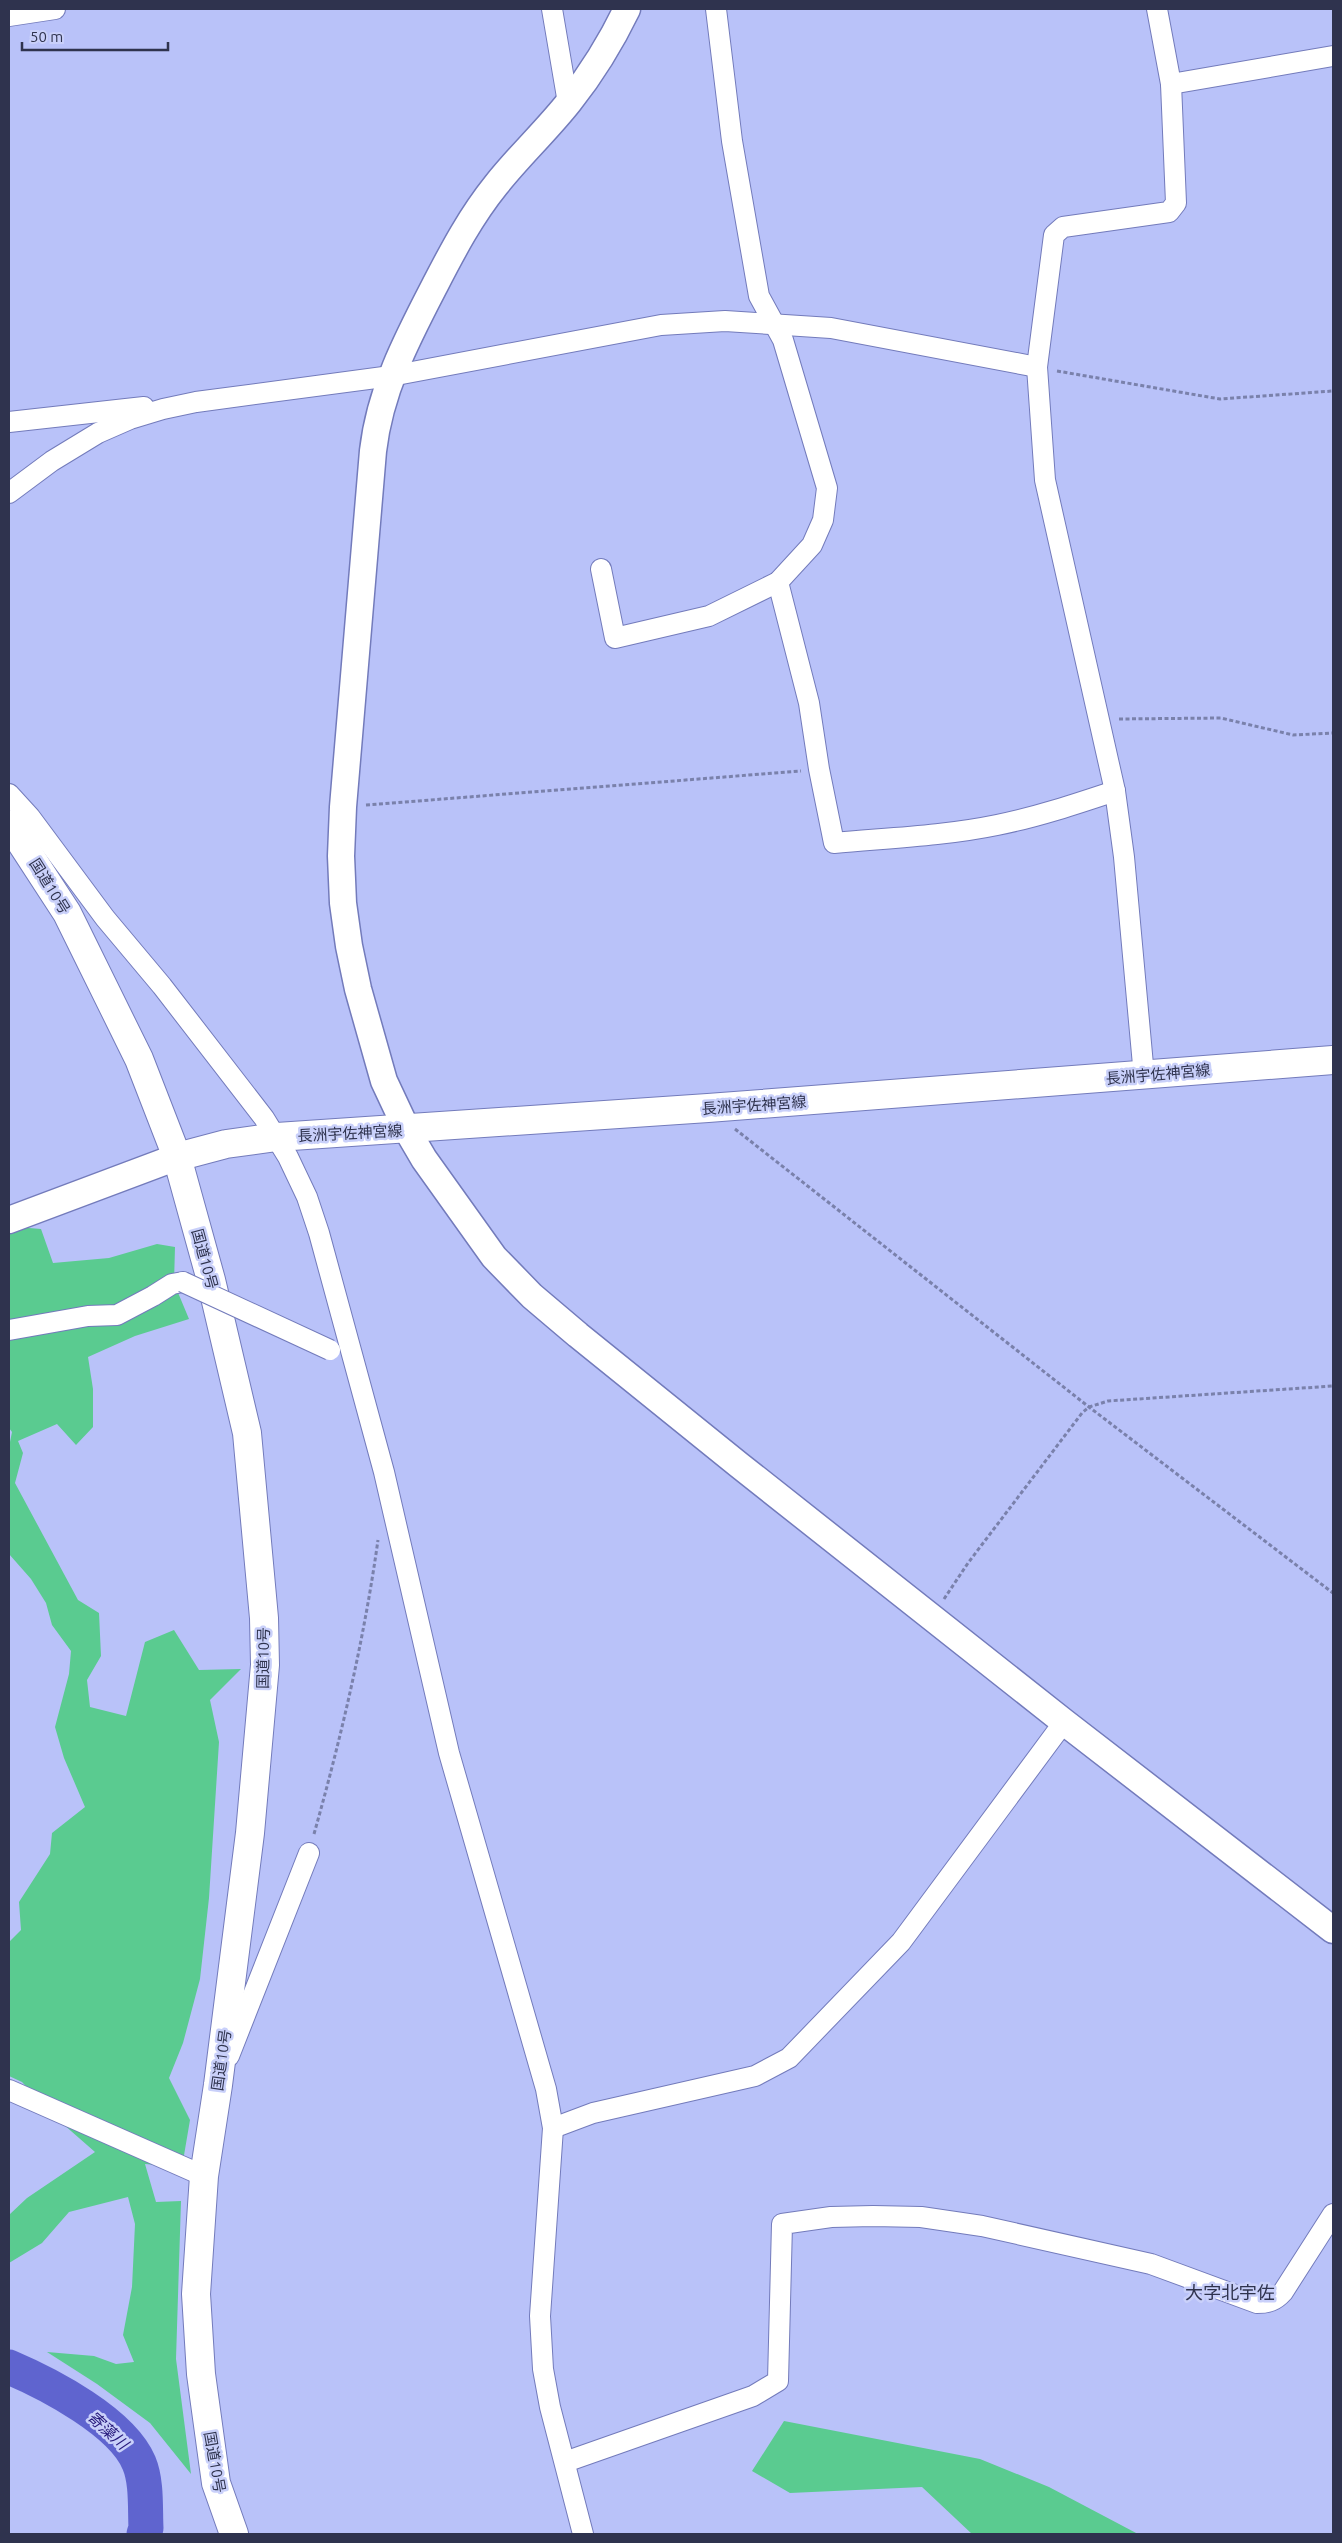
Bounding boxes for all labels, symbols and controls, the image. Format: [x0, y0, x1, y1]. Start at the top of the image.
scale bar [22, 20, 169, 52]
text: 50 m [30, 28, 63, 45]
street label: 国道10号 [26, 855, 74, 917]
street label: 長洲宇佐神宮線 [1105, 1061, 1211, 1087]
street label: 長洲宇佐神宮線 [701, 1093, 807, 1117]
street label: 長洲宇佐神宮線 [297, 1122, 403, 1144]
street label: 国道10号 [189, 1227, 221, 1291]
street label: 国道10号 [254, 1627, 272, 1689]
street label: 国道10号 [208, 2028, 234, 2092]
district label: 大字北宇佐 [1185, 2282, 1275, 2302]
water label: 寄藻川 [84, 2407, 133, 2454]
street label: 国道10号 [201, 2430, 229, 2494]

